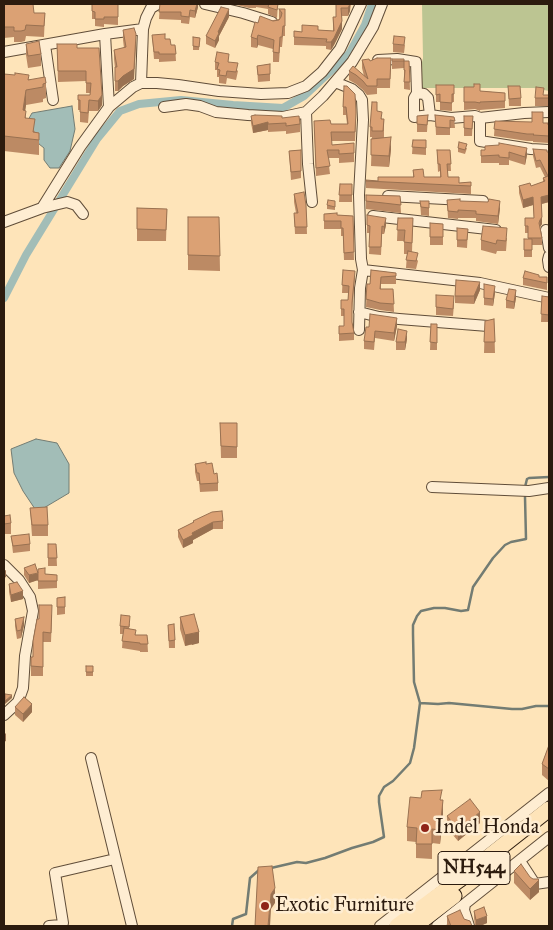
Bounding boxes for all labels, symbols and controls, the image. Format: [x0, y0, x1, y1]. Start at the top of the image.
place label: Indel Honda [435, 816, 539, 840]
marker: Indel Honda [419, 822, 431, 834]
road number: NH544 [438, 851, 510, 884]
place label: Exotic Furniture [275, 894, 414, 918]
marker: Exotic Furniture [259, 900, 271, 912]

